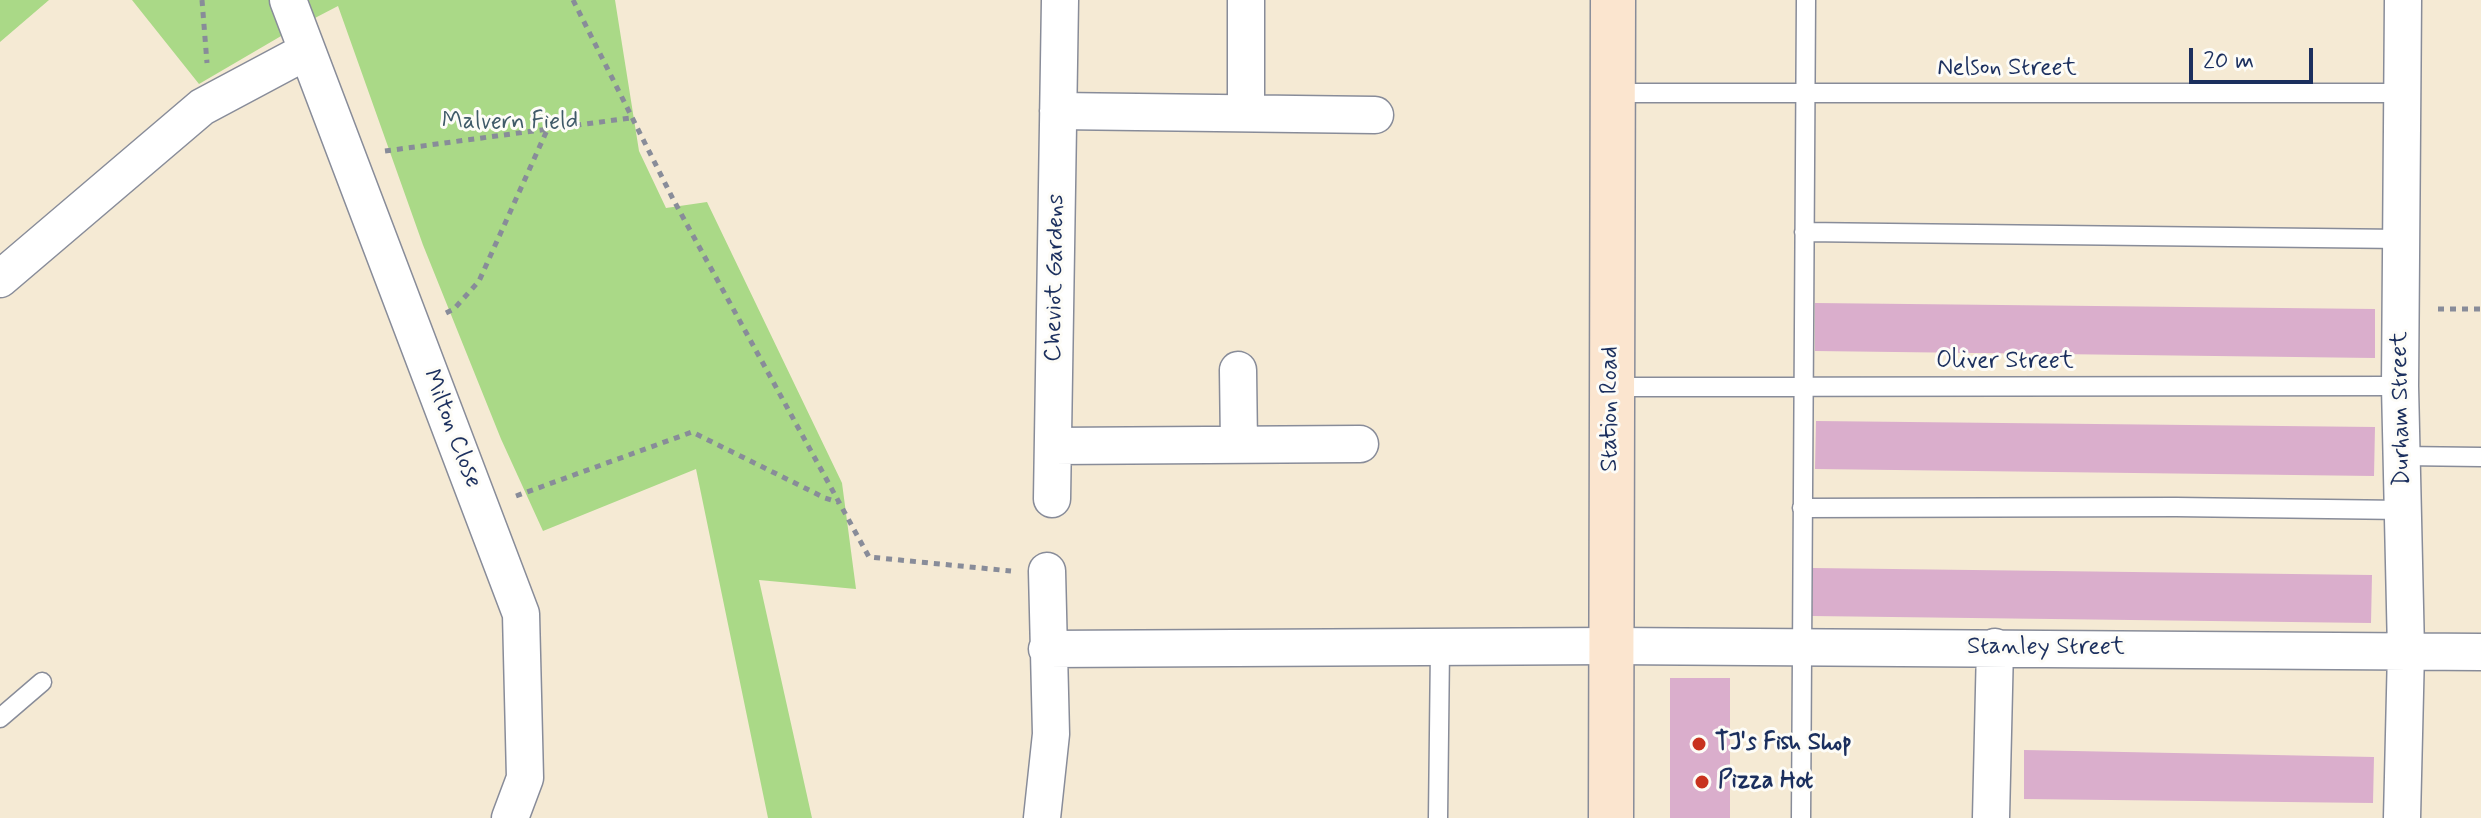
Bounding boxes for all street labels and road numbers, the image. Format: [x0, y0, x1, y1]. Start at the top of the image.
street label: Nelson Street [1937, 55, 2077, 83]
street label: Cheviot Gardens [1040, 194, 1072, 362]
street label: Durham Street [2386, 331, 2418, 487]
street label: Station Road [1597, 346, 1625, 472]
street label: Oliver Street [1936, 348, 2074, 376]
street label: Milton Close [415, 366, 487, 492]
street label: Stanley Street [1967, 634, 2125, 662]

